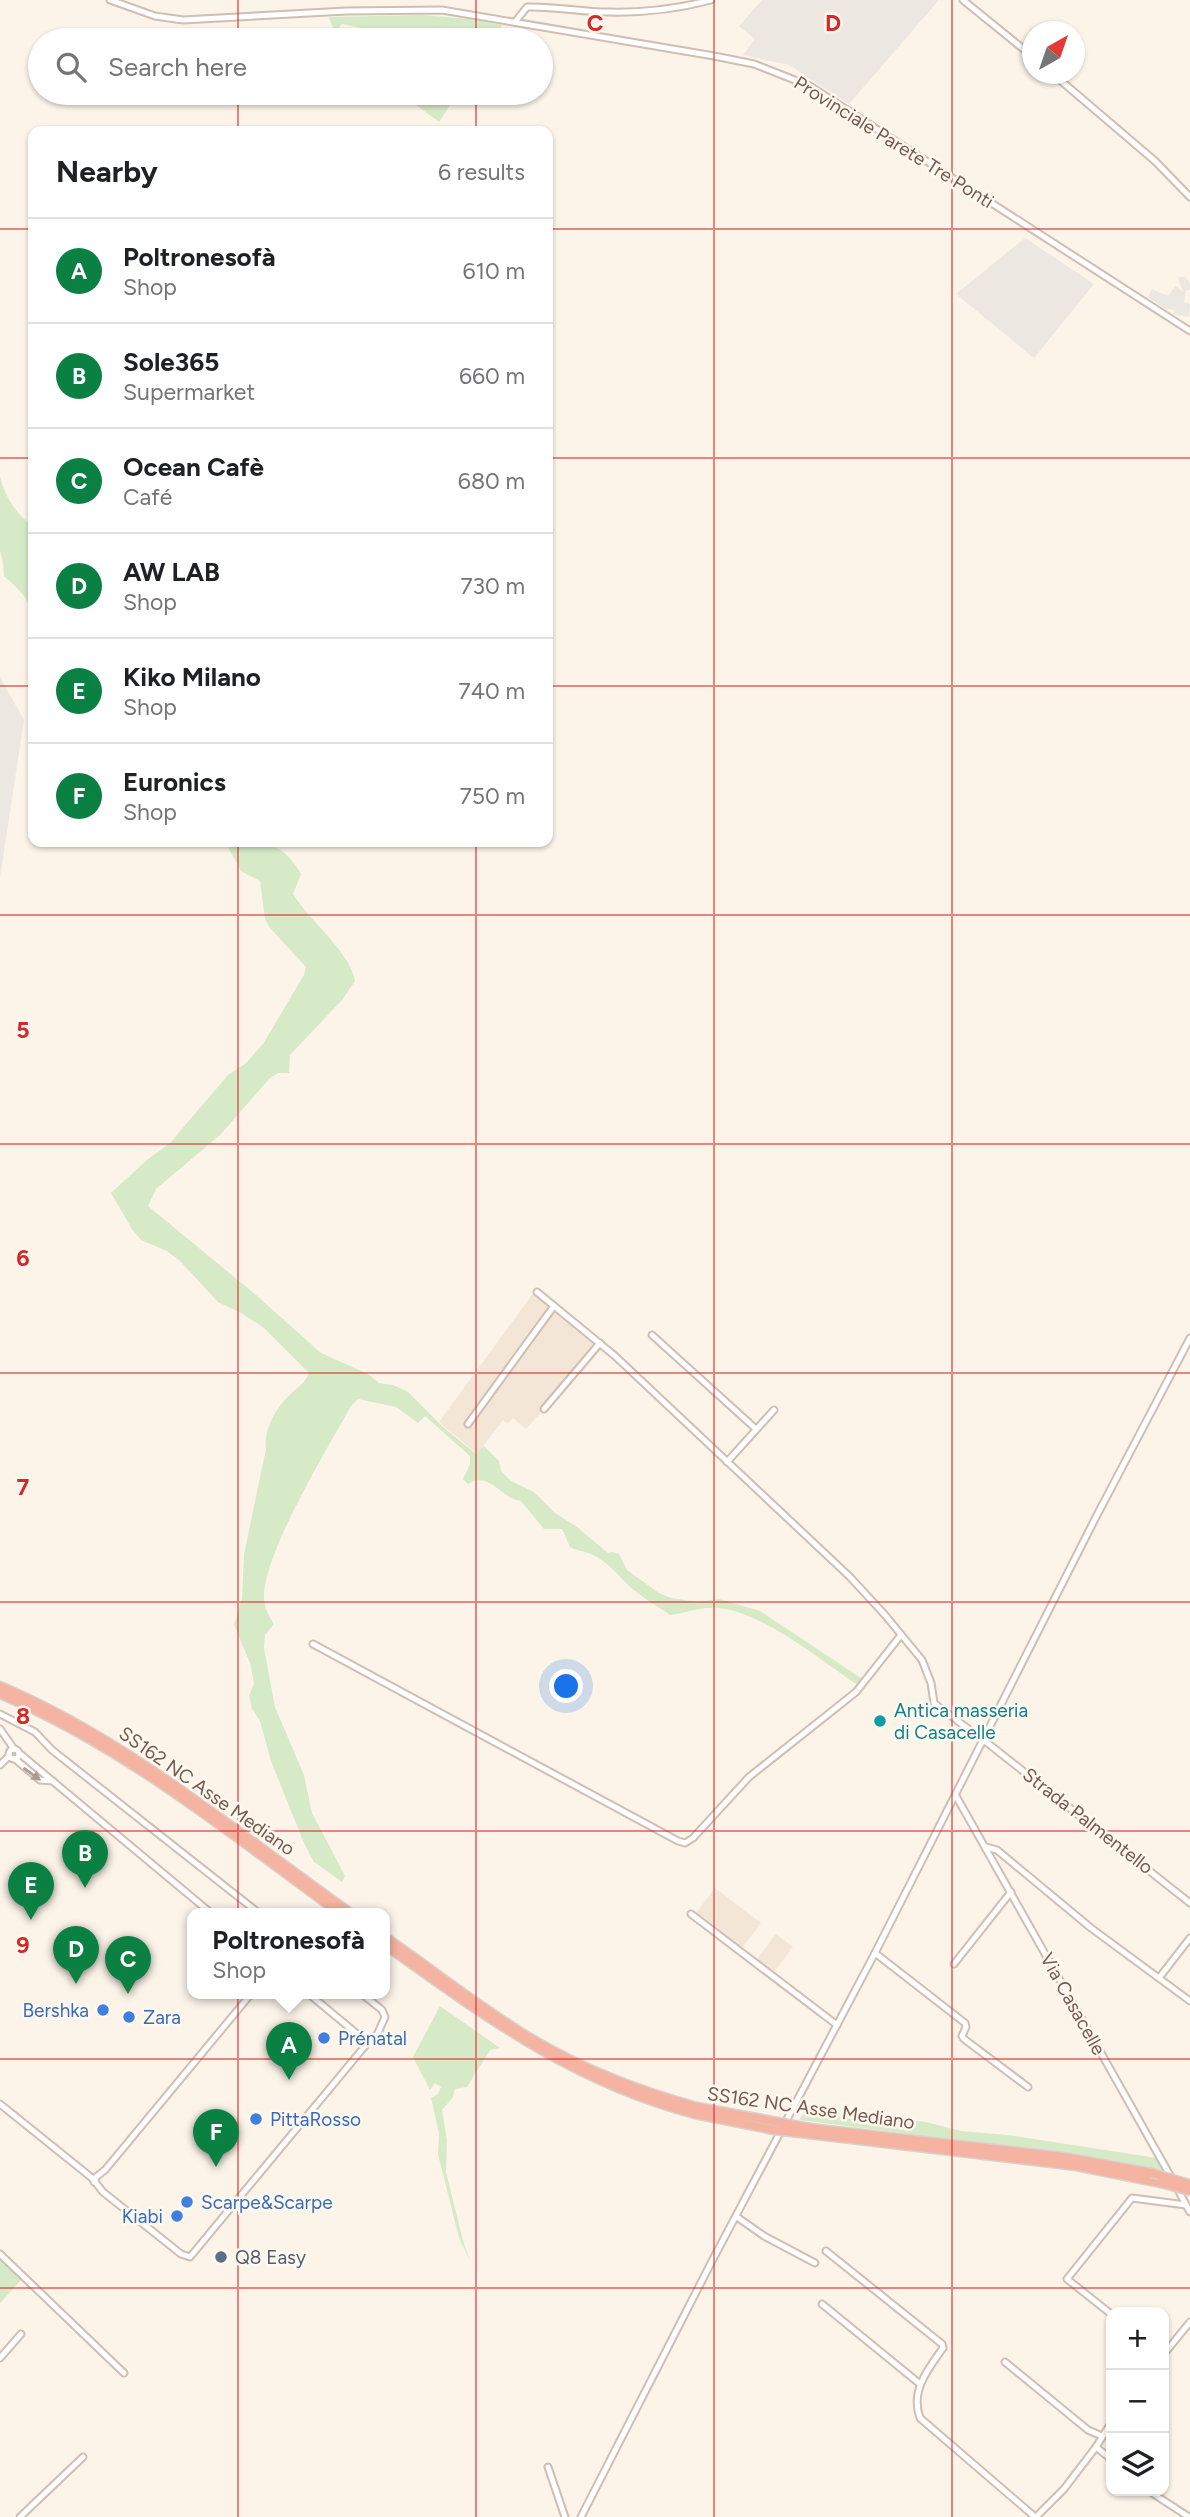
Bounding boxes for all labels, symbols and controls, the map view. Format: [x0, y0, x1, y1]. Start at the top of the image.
text: C [587, 9, 604, 37]
text: D [825, 9, 841, 37]
north arrow [1022, 21, 1085, 84]
search box [28, 28, 553, 105]
icon: search [52, 48, 90, 86]
text: Search here [108, 51, 247, 83]
street label: Provinciale Parete Tre Ponti [790, 71, 998, 213]
text: Nearby [56, 153, 158, 190]
text: 6 results [438, 158, 525, 186]
text: Poltronesofà [123, 241, 275, 273]
text: A [71, 257, 87, 285]
text: 610 m [462, 257, 525, 285]
text: Shop [123, 273, 177, 301]
text: Sole365 [123, 346, 219, 378]
text: B [72, 362, 86, 390]
text: 660 m [459, 362, 525, 390]
text: Supermarket [123, 378, 255, 406]
text: Ocean Cafè [123, 451, 264, 483]
text: C [71, 467, 87, 495]
text: 680 m [458, 467, 525, 495]
text: Café [123, 483, 172, 511]
text: AW LAB [123, 556, 220, 588]
text: D [71, 572, 87, 600]
text: 730 m [460, 572, 525, 600]
text: Shop [123, 588, 177, 616]
text: Kiko Milano [123, 661, 261, 693]
text: E [72, 677, 86, 705]
text: 740 m [458, 677, 525, 705]
text: Shop [123, 693, 177, 721]
text: Euronics [123, 766, 226, 798]
text: F [73, 782, 85, 810]
text: 750 m [459, 782, 525, 810]
text: Shop [123, 798, 177, 826]
text: 5 [16, 1016, 30, 1044]
text: 6 [16, 1244, 30, 1272]
text: 7 [17, 1473, 30, 1501]
your location [549, 1669, 583, 1703]
place label: Antica masseria di Casacelle [894, 1699, 1028, 1744]
text: 8 [16, 1702, 30, 1730]
marker: Antica masseria di Casacelle [872, 1713, 888, 1729]
street label: SS162 NC Asse Mediano [115, 1722, 299, 1860]
street label: Strada Palmentello [1018, 1763, 1158, 1879]
one-way arrow [23, 1767, 42, 1781]
pin: B [62, 1830, 108, 1888]
pin: E [8, 1862, 54, 1920]
popup [187, 1908, 390, 1999]
text: Poltronesofà [212, 1924, 365, 1956]
pin: D [53, 1926, 99, 1984]
text: 9 [16, 1931, 30, 1959]
pin: C [105, 1936, 151, 1994]
street label: Via Casacelle [1035, 1949, 1111, 2059]
text: Shop [212, 1956, 266, 1984]
place label: Bershka [22, 1999, 89, 2022]
marker: Bershka [95, 2002, 111, 2018]
place label: Zara [143, 2006, 181, 2029]
marker: Zara [121, 2009, 137, 2025]
pin: A [266, 2022, 312, 2080]
place label: Prénatal [338, 2027, 407, 2050]
marker: Prénatal [316, 2030, 332, 2046]
street label: SS162 NC Asse Mediano [706, 2082, 916, 2134]
place label: PittaRosso [270, 2108, 361, 2131]
pin: F [193, 2109, 239, 2167]
marker: PittaRosso [248, 2111, 264, 2127]
place label: Scarpe&Scarpe [201, 2191, 333, 2214]
marker: Scarpe&Scarpe [179, 2194, 195, 2210]
place label: Kiabi [122, 2205, 163, 2228]
marker: Kiabi [169, 2208, 185, 2224]
place label: Q8 Easy [235, 2246, 306, 2269]
marker: Q8 Easy [213, 2249, 229, 2265]
map controls [1106, 2307, 1169, 2496]
button: + [1106, 2307, 1169, 2370]
button: − [1106, 2370, 1169, 2433]
button: layers [1106, 2433, 1169, 2496]

